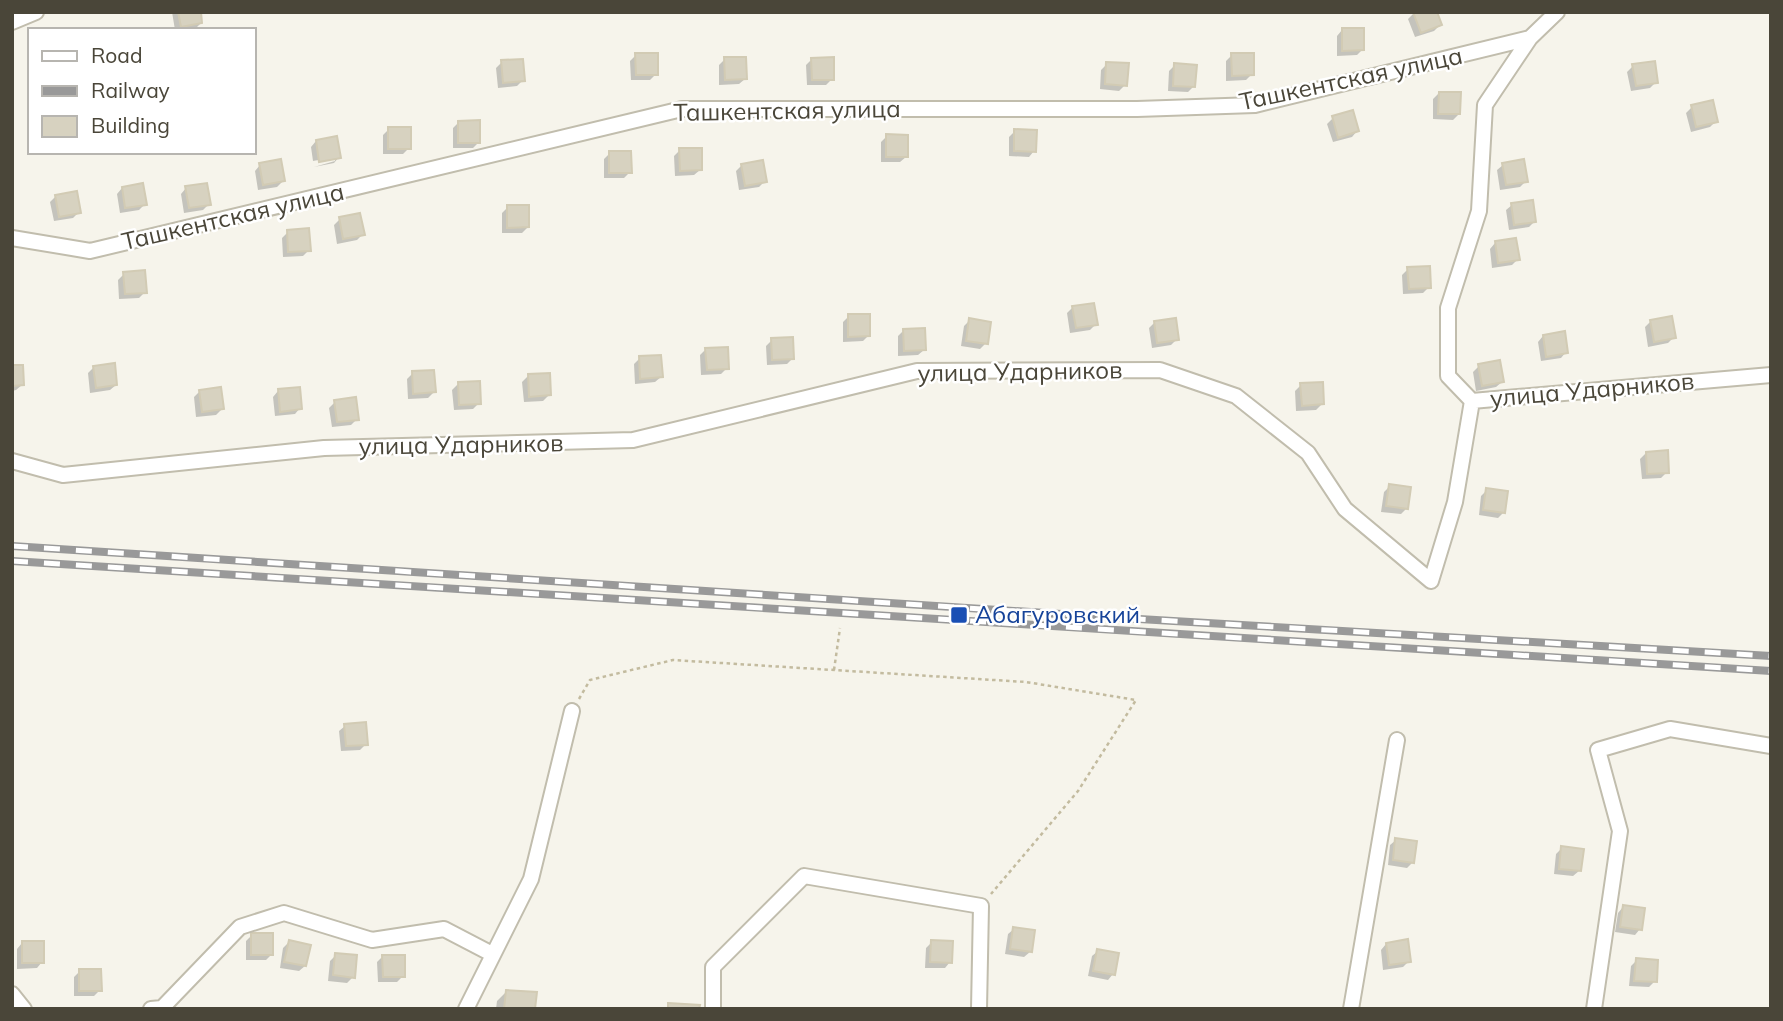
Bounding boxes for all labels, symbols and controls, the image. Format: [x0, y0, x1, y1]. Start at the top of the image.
legend [28, 28, 256, 154]
street label: Ташкентская улица [1236, 40, 1465, 116]
text: Road [91, 42, 142, 68]
text: Railway [91, 77, 170, 103]
street label: Ташкентская улица [673, 93, 901, 127]
text: Building [91, 112, 170, 138]
street label: Ташкентская улица [119, 176, 347, 256]
street label: улица Ударников [917, 354, 1123, 388]
street label: улица Ударников [1489, 365, 1695, 413]
street label: улица Ударников [358, 427, 564, 461]
place label: Абагуровский [975, 599, 1140, 629]
marker: Абагуровский [949, 605, 969, 625]

